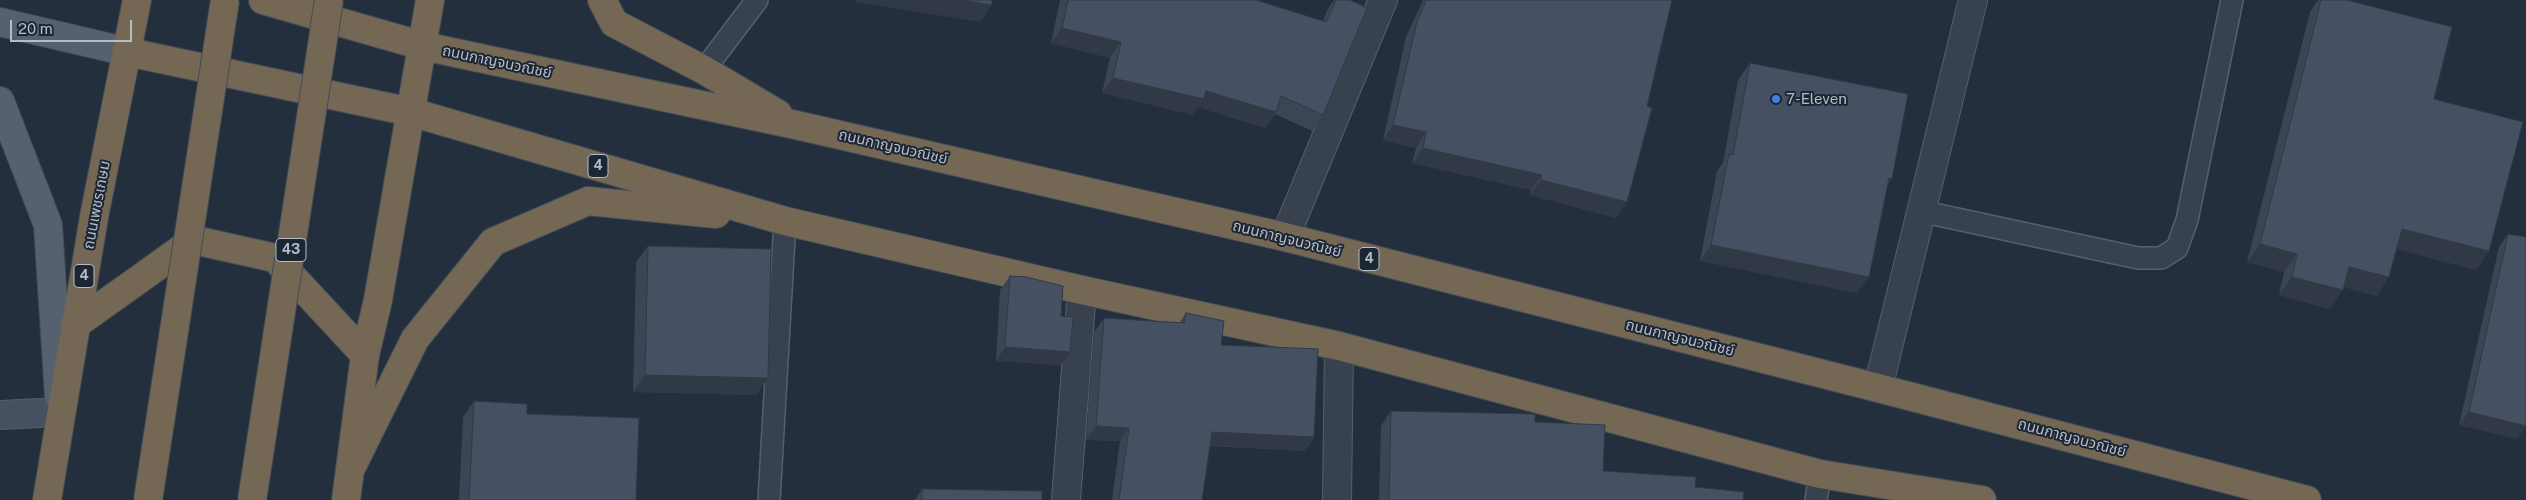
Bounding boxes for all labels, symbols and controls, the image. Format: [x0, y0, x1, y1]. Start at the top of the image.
scale bar [12, 10, 135, 42]
text: 20 m [18, 20, 53, 37]
street label: ถนนกาญจนวณิชย์ [441, 42, 553, 82]
place label: 7-Eleven [1786, 90, 1847, 108]
marker: 7-Eleven [1770, 93, 1782, 105]
street label: ถนนกาญจนวณิชย์ [837, 126, 949, 168]
road number: 4 [588, 154, 608, 178]
street label: ถนนเพชรเกษม [80, 159, 114, 251]
street label: ถนนกาญจนวณิชย์ [1231, 217, 1343, 261]
road number: 43 [276, 238, 306, 262]
road number: 4 [1359, 248, 1379, 270]
road number: 4 [74, 264, 94, 288]
street label: ถนนกาญจนวณิชย์ [1624, 316, 1736, 360]
street label: ถนนกาญจนวณิชย์ [2016, 415, 2128, 461]

